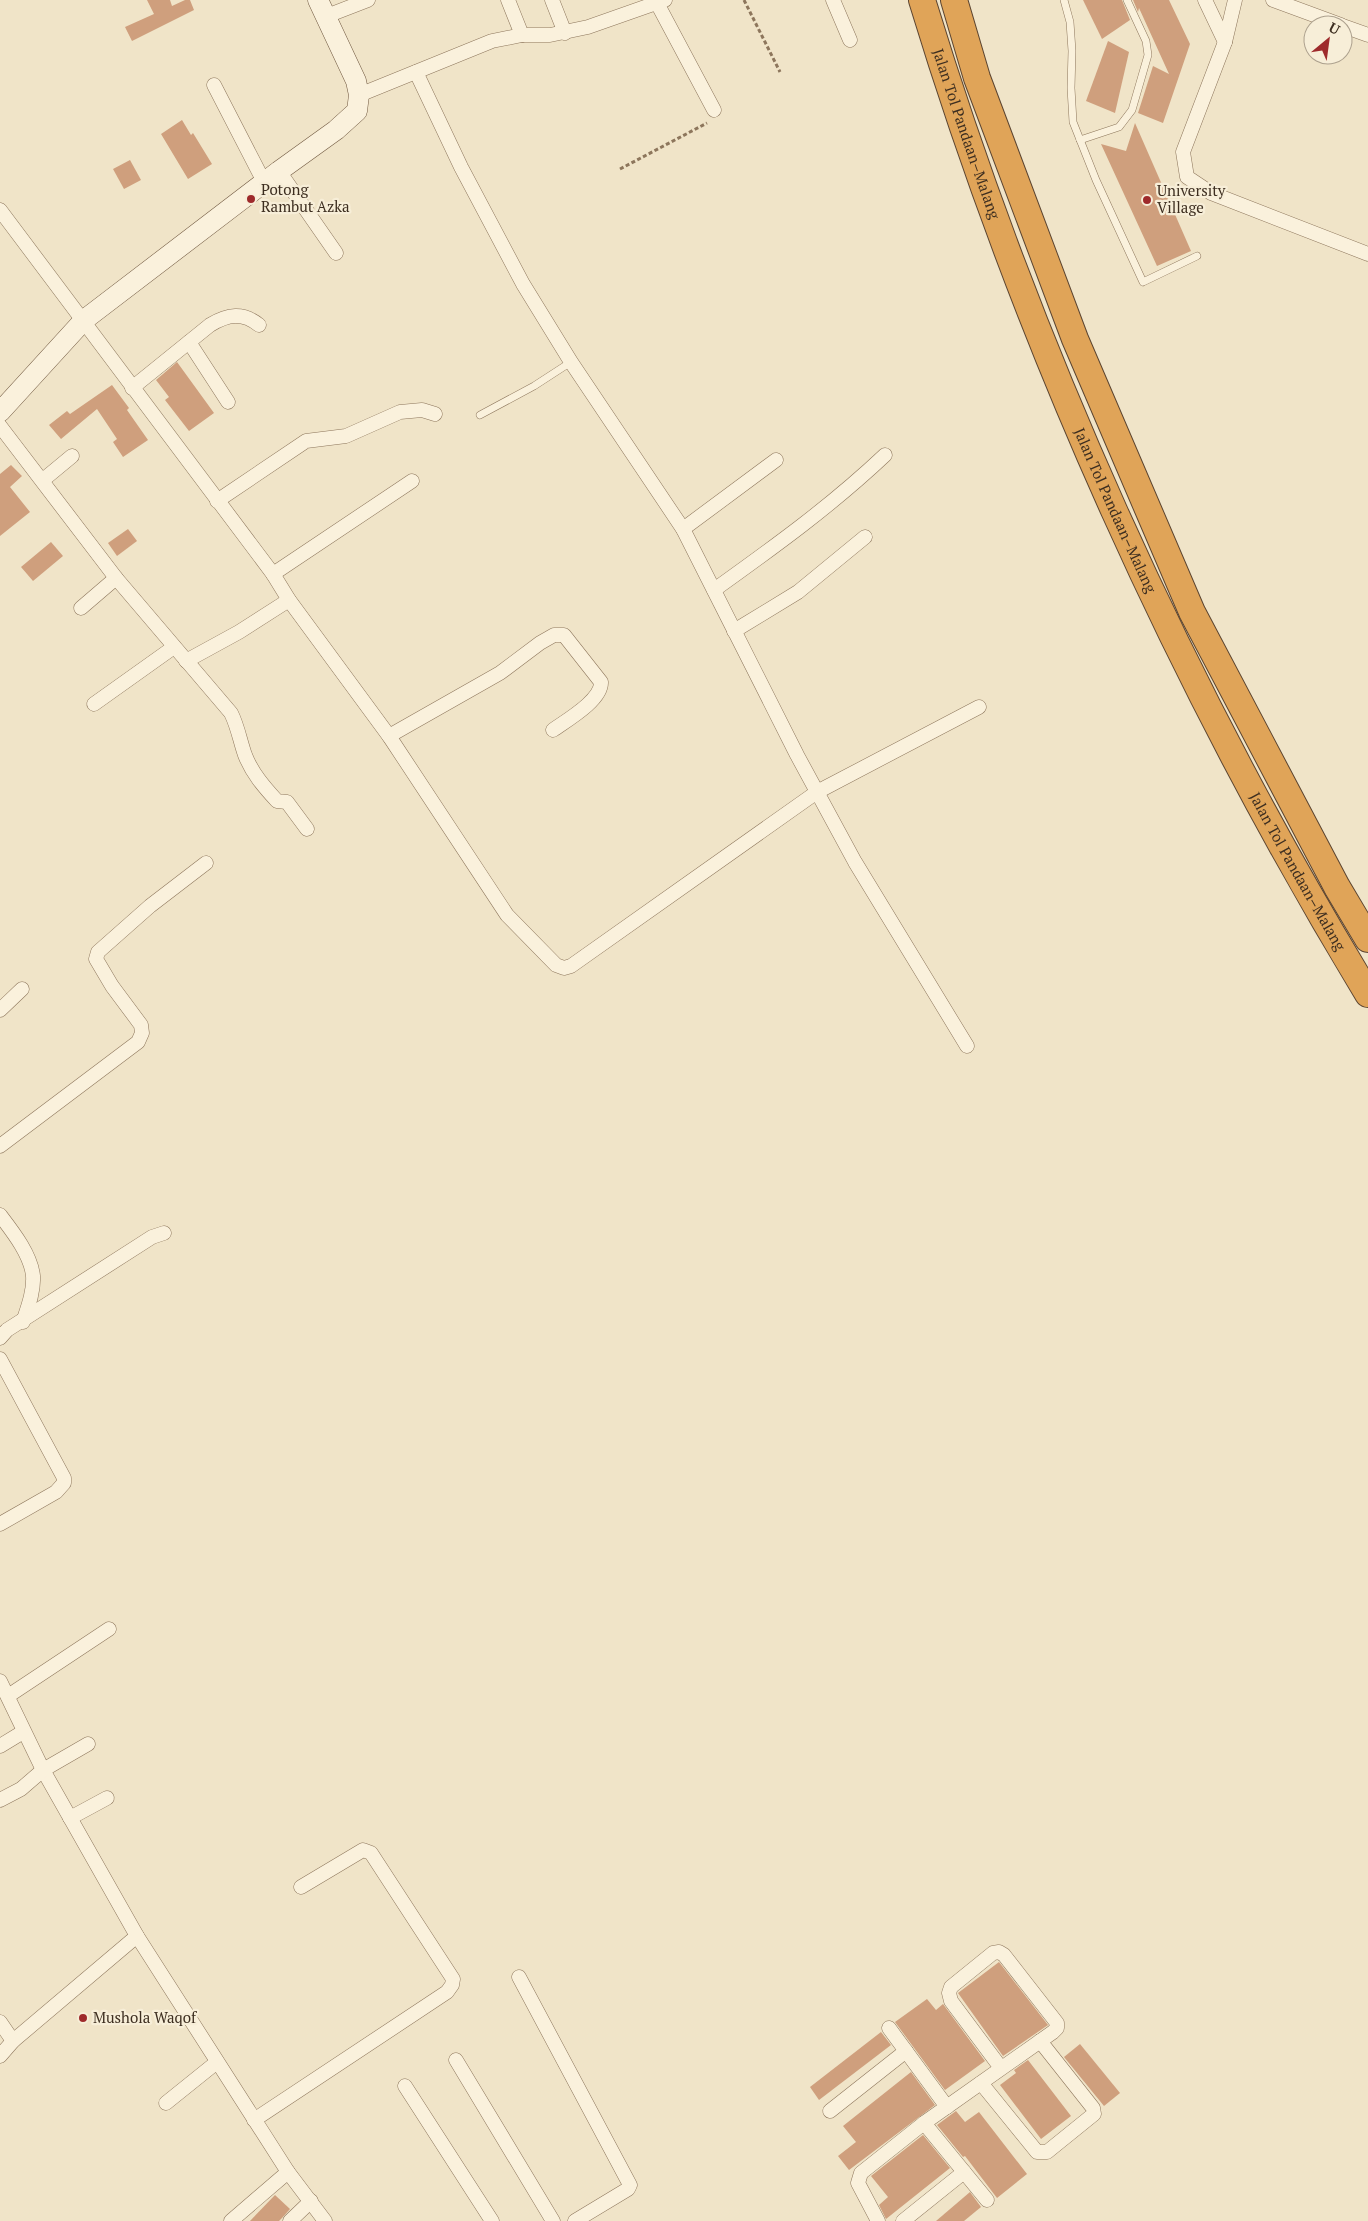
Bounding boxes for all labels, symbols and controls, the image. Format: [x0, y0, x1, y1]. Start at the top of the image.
north arrow [1303, 15, 1353, 65]
text: U [1326, 17, 1344, 39]
street label: Jalan Tol Pandaan–Malang [929, 46, 1006, 223]
place label: Potong Rambut Azka [261, 179, 350, 216]
place label: University Village [1157, 180, 1226, 217]
marker: Potong Rambut Azka [245, 193, 257, 205]
marker: University Village [1141, 194, 1153, 206]
street label: Jalan Tol Pandaan–Malang [1070, 424, 1162, 597]
street label: Jalan Tol Pandaan–Malang [1246, 789, 1351, 955]
place label: Mushola Waqof [93, 2007, 197, 2027]
marker: Mushola Waqof [77, 2012, 89, 2024]

